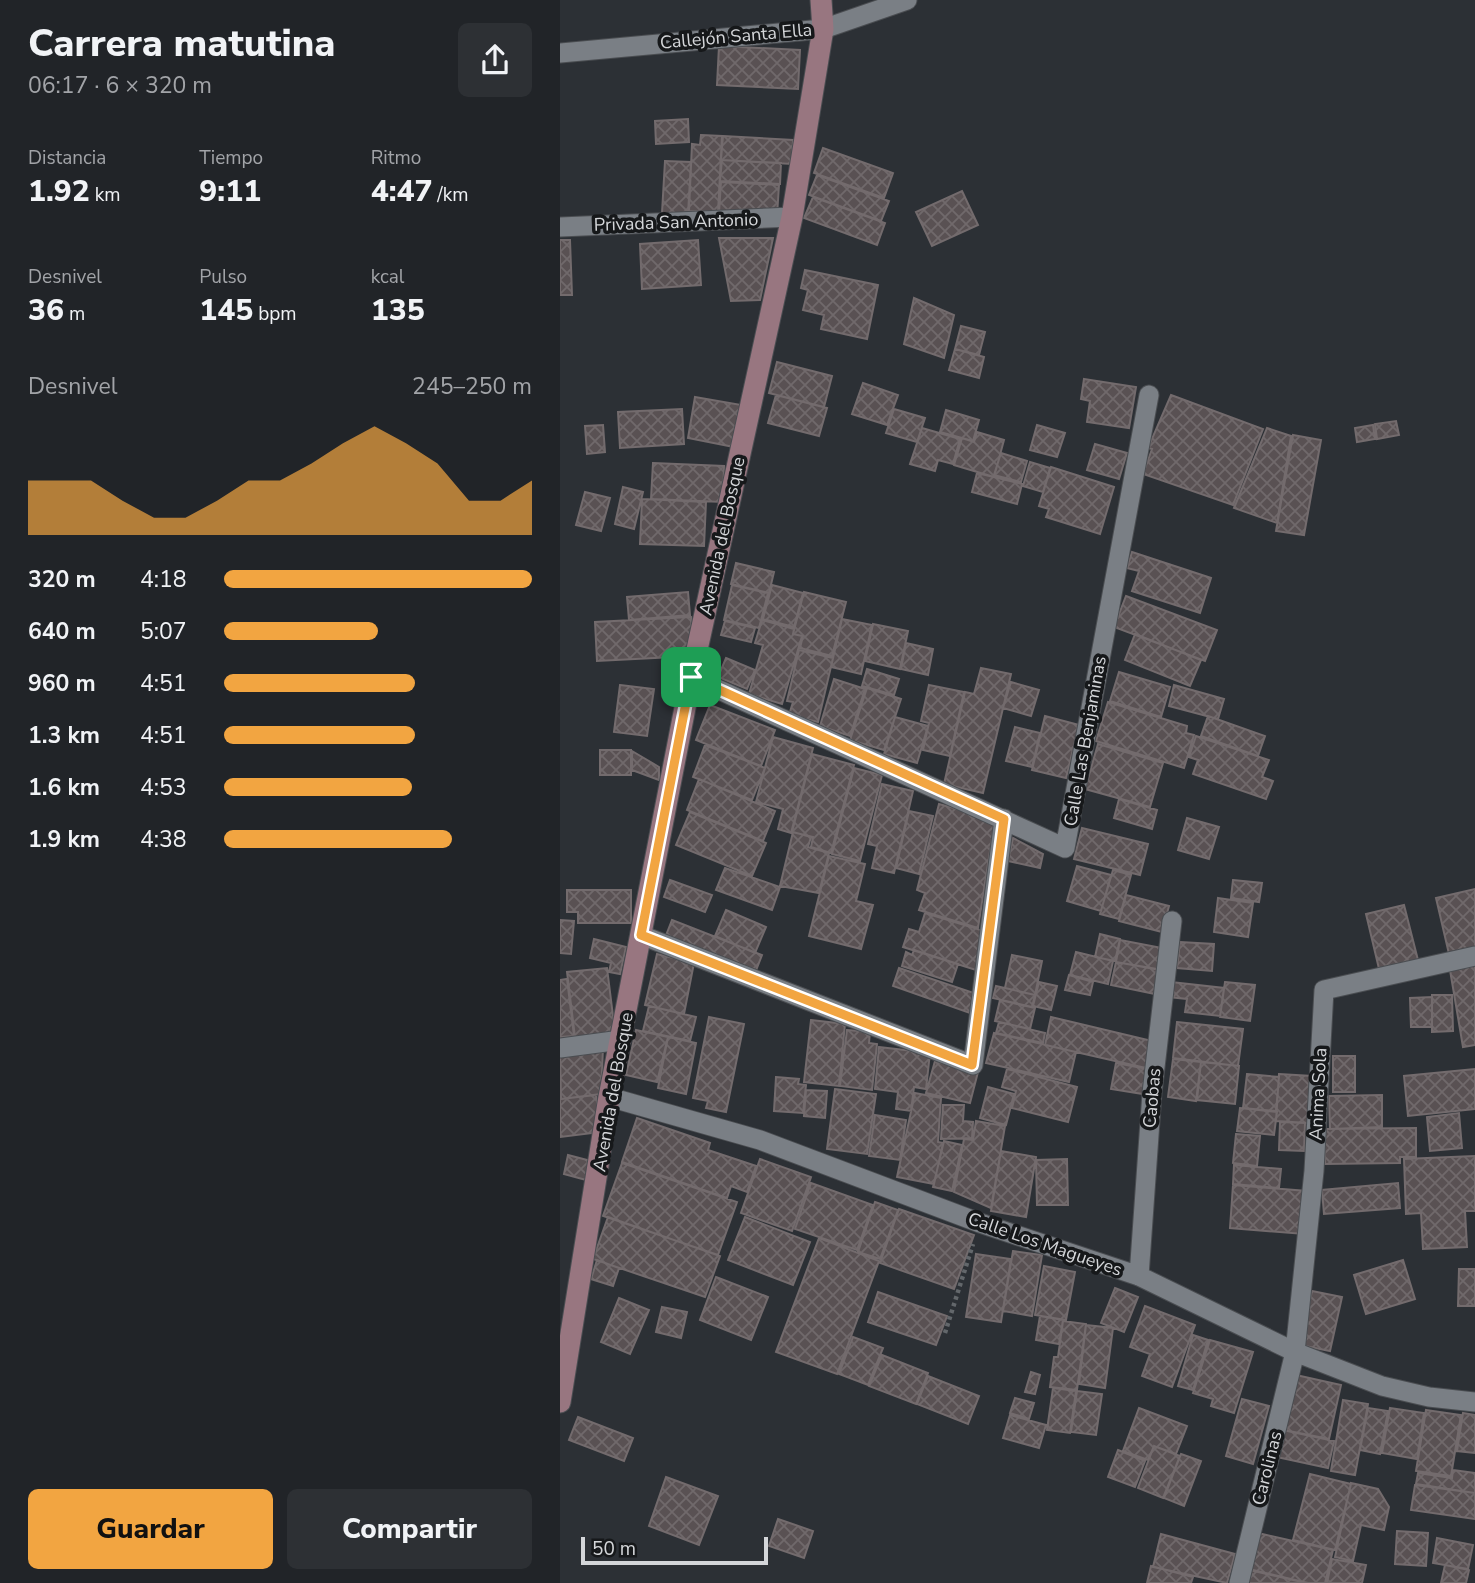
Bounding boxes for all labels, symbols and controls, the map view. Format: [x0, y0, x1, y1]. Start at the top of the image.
street label: Callejón Santa Ella [659, 17, 813, 55]
text: Carrera matutina [28, 18, 336, 69]
button: share [458, 23, 532, 97]
text: 06:17 · 6 × 320 m [28, 70, 212, 101]
text: Distancia [28, 145, 106, 171]
text: Tiempo [199, 145, 263, 171]
text: Ritmo [371, 145, 421, 171]
text: 1.92 [28, 171, 90, 212]
text: 9:11 [199, 171, 261, 212]
text: 4:47 [371, 171, 432, 212]
text: km [90, 182, 120, 208]
text: /km [432, 182, 468, 208]
street label: Privada San Antonio [593, 207, 759, 237]
text: Desnivel [28, 264, 102, 290]
text: Pulso [199, 264, 247, 290]
text: kcal [371, 264, 404, 290]
text: 36 [28, 290, 64, 331]
text: 145 [199, 290, 253, 331]
text: 135 [371, 290, 425, 331]
text: m [64, 301, 85, 327]
text: bpm [253, 301, 297, 327]
text: Desnivel [28, 371, 118, 402]
text: 245–250 m [412, 371, 532, 402]
street label: Avenida del Bosque [693, 455, 751, 617]
text: 320 m [28, 564, 96, 595]
text: 4:18 [140, 564, 187, 595]
text: 640 m [28, 616, 96, 647]
text: 5:07 [140, 616, 187, 647]
pin [661, 647, 721, 707]
street label: Calle Las Benjaminas [1058, 654, 1112, 828]
icon: arrive [672, 658, 710, 696]
text: 960 m [28, 668, 96, 699]
text: 4:51 [140, 668, 187, 699]
text: 1.3 km [28, 720, 100, 751]
text: 4:51 [140, 720, 187, 751]
text: 1.6 km [28, 772, 100, 803]
text: 4:53 [140, 772, 187, 803]
text: 1.9 km [28, 824, 100, 855]
text: 4:38 [140, 824, 187, 855]
street label: Avenida del Bosque [587, 1010, 639, 1174]
street label: Anima Sola [1304, 1047, 1332, 1141]
street label: Caobas [1137, 1067, 1167, 1129]
street label: Calle Los Magueyes [965, 1206, 1125, 1282]
street label: Carolinas [1246, 1428, 1288, 1508]
button: Guardar [28, 1489, 273, 1569]
button: Compartir [287, 1489, 532, 1569]
scale bar [581, 1534, 768, 1566]
text: 50 m [592, 1536, 636, 1562]

